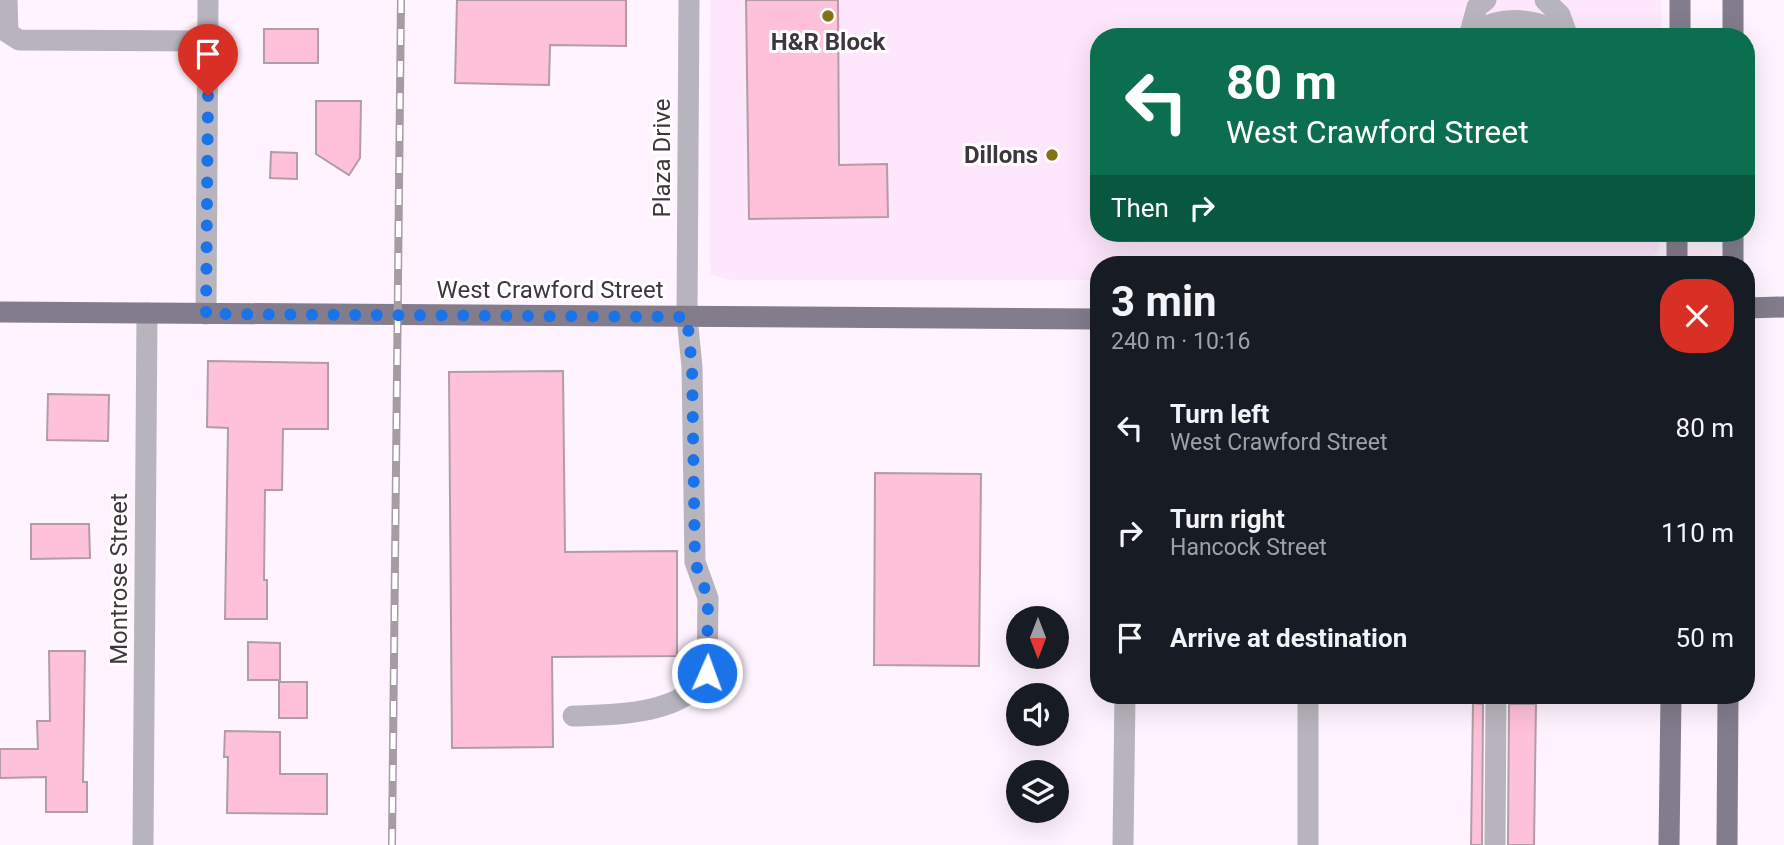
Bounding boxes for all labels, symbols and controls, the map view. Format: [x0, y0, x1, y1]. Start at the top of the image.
marker: H&R Block [820, 8, 836, 24]
pin [178, 24, 238, 96]
place label: H&R Block [771, 28, 886, 56]
icon: arrive [189, 35, 227, 73]
text: 80 m [1226, 54, 1337, 111]
icon: left [1111, 56, 1202, 147]
street label: Plaza Drive [648, 99, 676, 217]
text: West Crawford Street [1226, 113, 1529, 151]
place label: Dillons [964, 141, 1038, 169]
marker: Dillons [1044, 147, 1060, 163]
icon: right [1183, 189, 1221, 227]
text: Then [1111, 193, 1169, 223]
street label: West Crawford Street [437, 276, 664, 304]
text: 3 min [1111, 277, 1217, 326]
button: close [1660, 279, 1734, 353]
text: 240 m · 10:16 [1111, 328, 1250, 355]
text: Turn left [1170, 399, 1269, 429]
icon: left [1111, 409, 1149, 447]
text: 80 m [1676, 413, 1734, 443]
text: West Crawford Street [1170, 429, 1388, 456]
street label: Montrose Street [105, 493, 133, 665]
text: Turn right [1170, 504, 1285, 534]
icon: right [1111, 514, 1149, 552]
text: 110 m [1661, 518, 1734, 548]
text: Hancock Street [1170, 534, 1327, 561]
north arrow [1006, 606, 1069, 668]
map controls [1006, 606, 1069, 823]
icon: arrive [1111, 619, 1149, 657]
text: Arrive at destination [1170, 623, 1407, 653]
text: 50 m [1676, 623, 1734, 653]
position arrow [670, 636, 744, 710]
button: sound [1006, 683, 1069, 746]
button: layers [1006, 760, 1069, 823]

